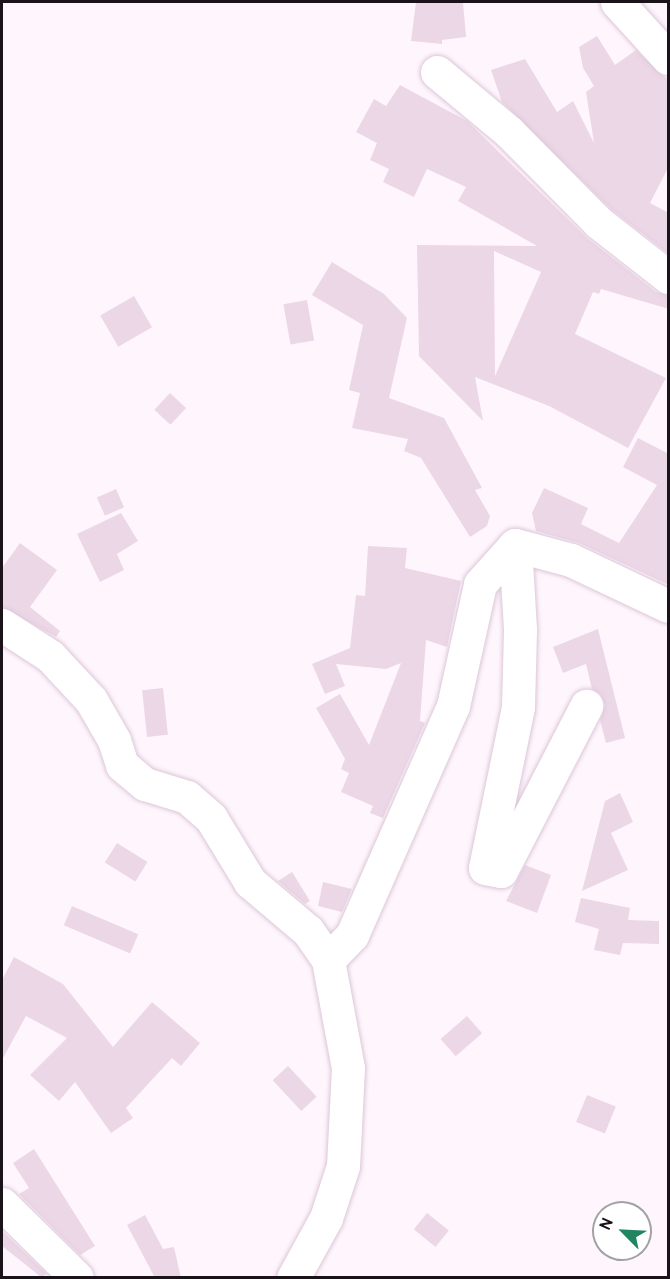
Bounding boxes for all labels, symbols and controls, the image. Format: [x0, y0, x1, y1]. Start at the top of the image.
north arrow [592, 1201, 652, 1261]
text: N [596, 1215, 619, 1234]

